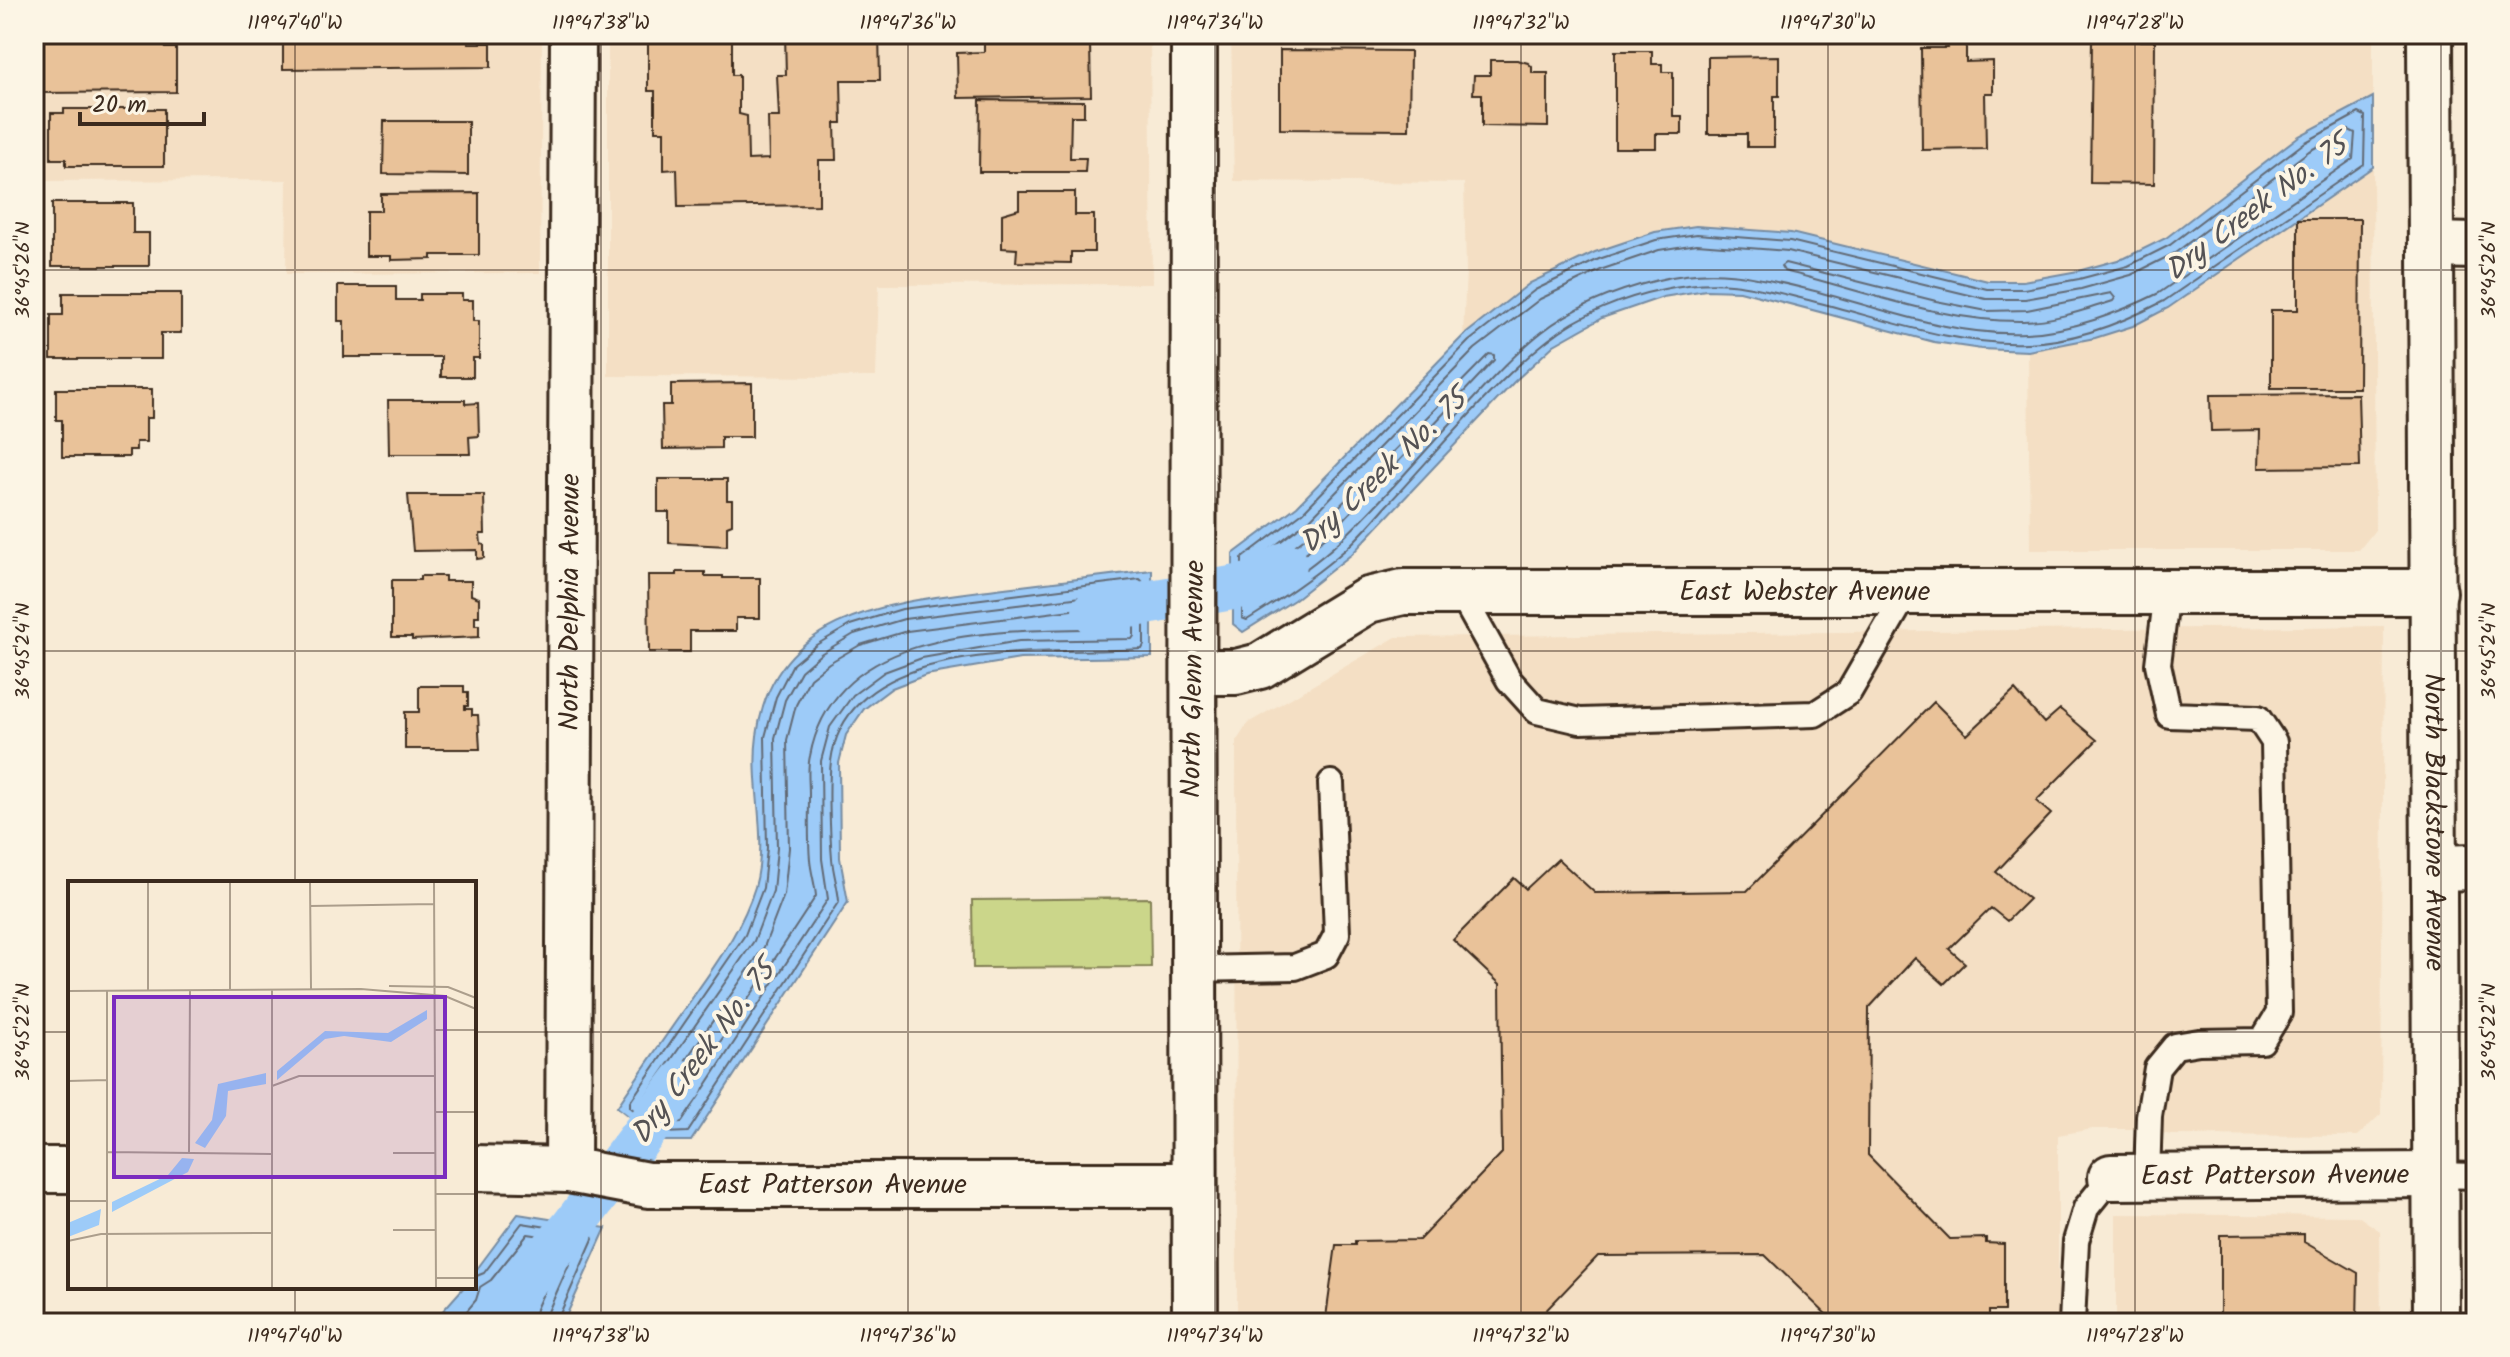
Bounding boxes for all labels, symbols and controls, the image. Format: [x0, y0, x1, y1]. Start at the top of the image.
text: 119°47'40"W [247, 8, 343, 40]
text: 119°47'38"W [552, 8, 650, 40]
text: 119°47'36"W [859, 8, 957, 40]
text: 119°47'34"W [1167, 8, 1263, 40]
text: 119°47'32"W [1472, 8, 1570, 40]
text: 119°47'30"W [1780, 8, 1876, 40]
text: 119°47'28"W [2086, 8, 2184, 40]
scale bar [80, 76, 204, 126]
text: 20 m [92, 86, 147, 125]
water label: Dry Creek No. 75 [2155, 119, 2365, 294]
text: 36°45'26"N [8, 222, 40, 318]
text: 36°45'26"N [2474, 222, 2506, 318]
water label: Dry Creek No. 75 [1288, 373, 1485, 565]
street label: North Delphia Avenue [547, 473, 594, 731]
street label: North Glenn Avenue [1169, 559, 1219, 798]
street label: East Webster Avenue [1679, 570, 1931, 615]
text: 36°45'24"N [8, 603, 40, 699]
text: 36°45'24"N [2474, 603, 2506, 699]
street label: North Blackstone Avenue [2410, 673, 2457, 972]
inset map [68, 881, 476, 1289]
water label: Dry Creek No. 75 [619, 945, 794, 1155]
text: 36°45'22"N [8, 983, 40, 1081]
text: 36°45'22"N [2474, 983, 2506, 1081]
street label: East Patterson Avenue [2140, 1153, 2410, 1199]
street label: East Patterson Avenue [698, 1163, 967, 1208]
text: 119°47'40"W [247, 1321, 343, 1353]
text: 119°47'38"W [552, 1321, 650, 1353]
text: 119°47'36"W [859, 1321, 957, 1353]
text: 119°47'34"W [1167, 1321, 1263, 1353]
text: 119°47'32"W [1472, 1321, 1570, 1353]
text: 119°47'30"W [1780, 1321, 1876, 1353]
text: 119°47'28"W [2086, 1321, 2184, 1353]

